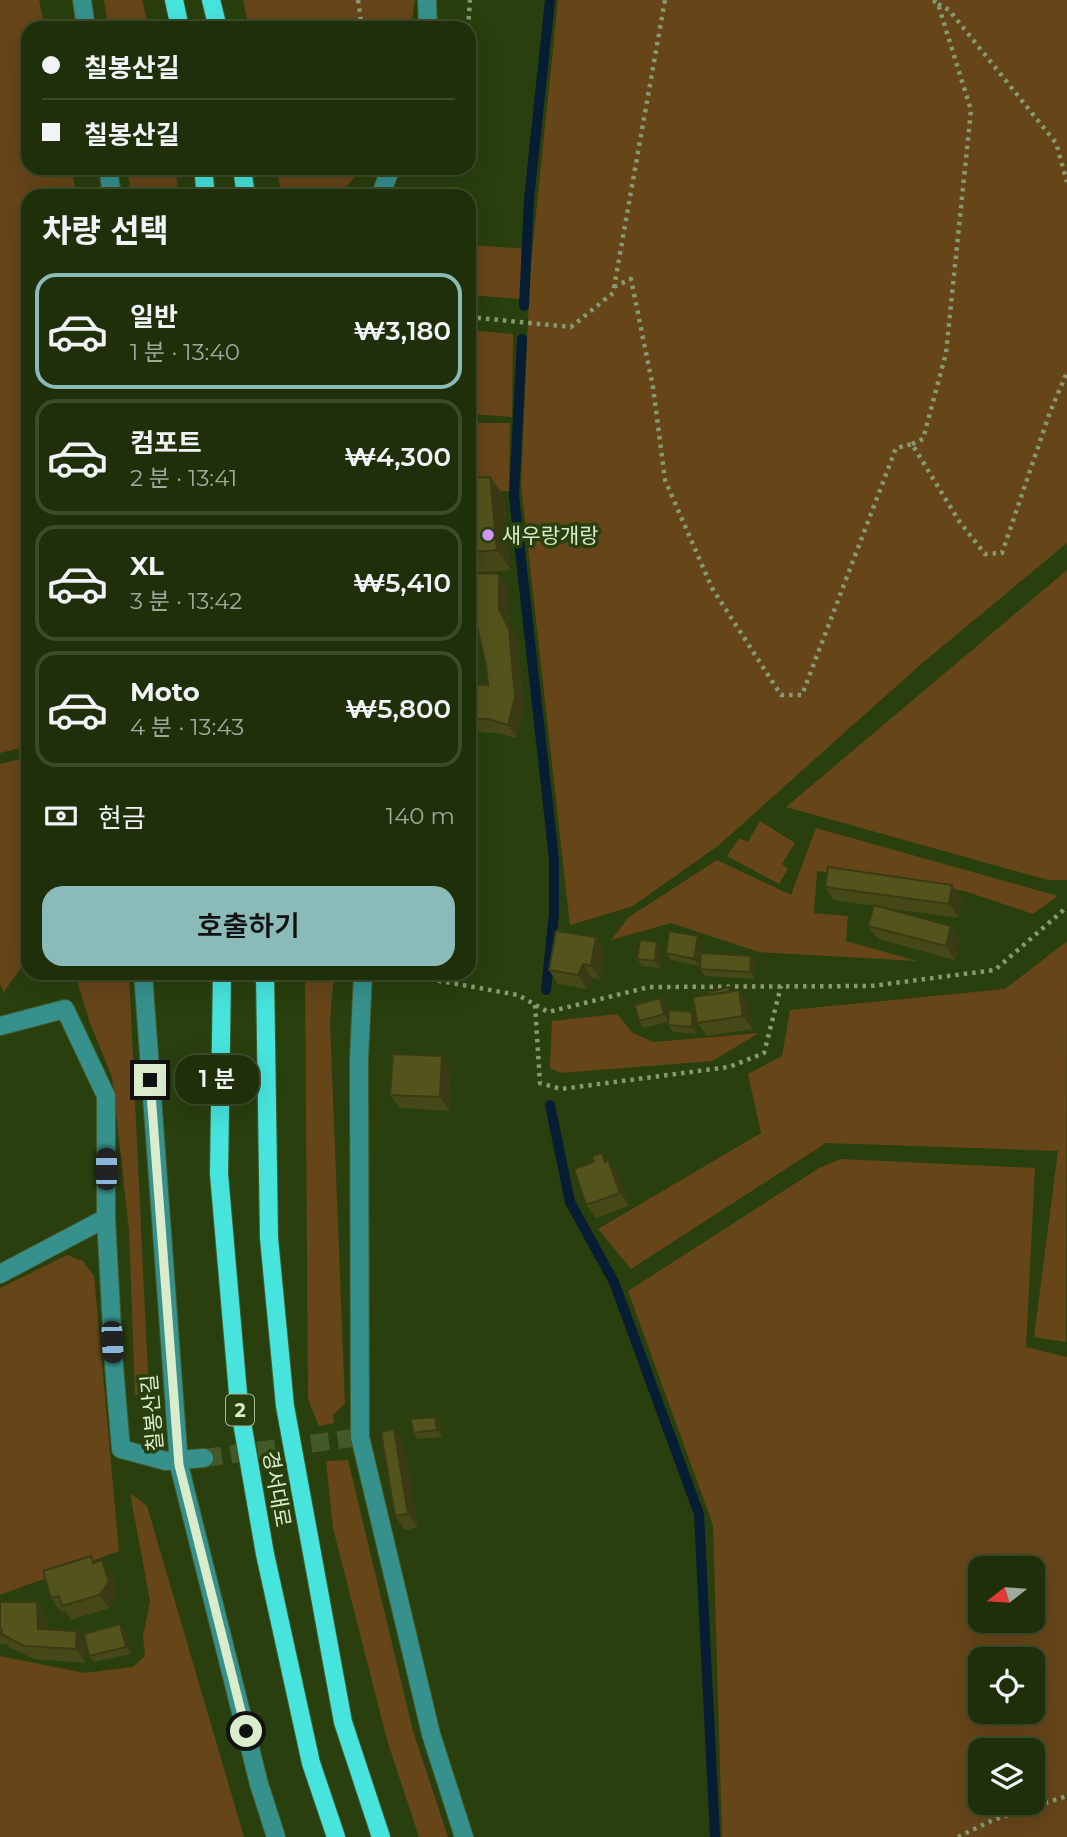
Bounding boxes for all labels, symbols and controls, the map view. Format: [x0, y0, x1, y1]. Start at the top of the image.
text: 칠봉산길 [84, 52, 180, 84]
text: 칠봉산길 [84, 119, 180, 151]
text: 차량 선택 [42, 211, 169, 250]
icon: car [46, 300, 109, 363]
text: 일반 [130, 301, 178, 333]
text: ₩3,180 [354, 315, 451, 347]
text: 1 분 · 13:40 [130, 338, 240, 366]
icon: car [46, 426, 109, 489]
text: 컴포트 [130, 427, 202, 459]
text: ₩4,300 [344, 441, 451, 473]
text: 2 분 · 13:41 [130, 464, 237, 492]
place label: 새우랑개랑 [502, 523, 599, 548]
marker: 새우랑개랑 [480, 527, 496, 543]
text: XL [130, 550, 164, 582]
icon: car [46, 552, 109, 615]
text: ₩5,410 [353, 567, 451, 599]
text: 3 분 · 13:42 [130, 587, 242, 615]
text: Moto [130, 676, 200, 708]
icon: car [46, 678, 109, 741]
text: ₩5,800 [346, 693, 451, 725]
text: 4 분 · 13:43 [130, 713, 244, 741]
icon: cash [42, 797, 80, 835]
text: 현금 [98, 802, 146, 834]
text: 140 m [386, 802, 455, 830]
button: 호출하기 [42, 886, 455, 966]
callout: 1 분 [174, 1056, 258, 1104]
route end [134, 1064, 166, 1096]
text: 1 분 [199, 1065, 235, 1093]
car [96, 1148, 117, 1190]
car [101, 1320, 124, 1364]
street label: 칠봉산길 [136, 1373, 168, 1453]
road number: 2 [226, 1394, 254, 1426]
street label: 경서대로 [258, 1449, 296, 1529]
north arrow [968, 1556, 1045, 1633]
map controls [968, 1556, 1045, 1815]
button: locate [968, 1647, 1045, 1724]
route start [230, 1715, 262, 1747]
button: layers [968, 1738, 1045, 1815]

